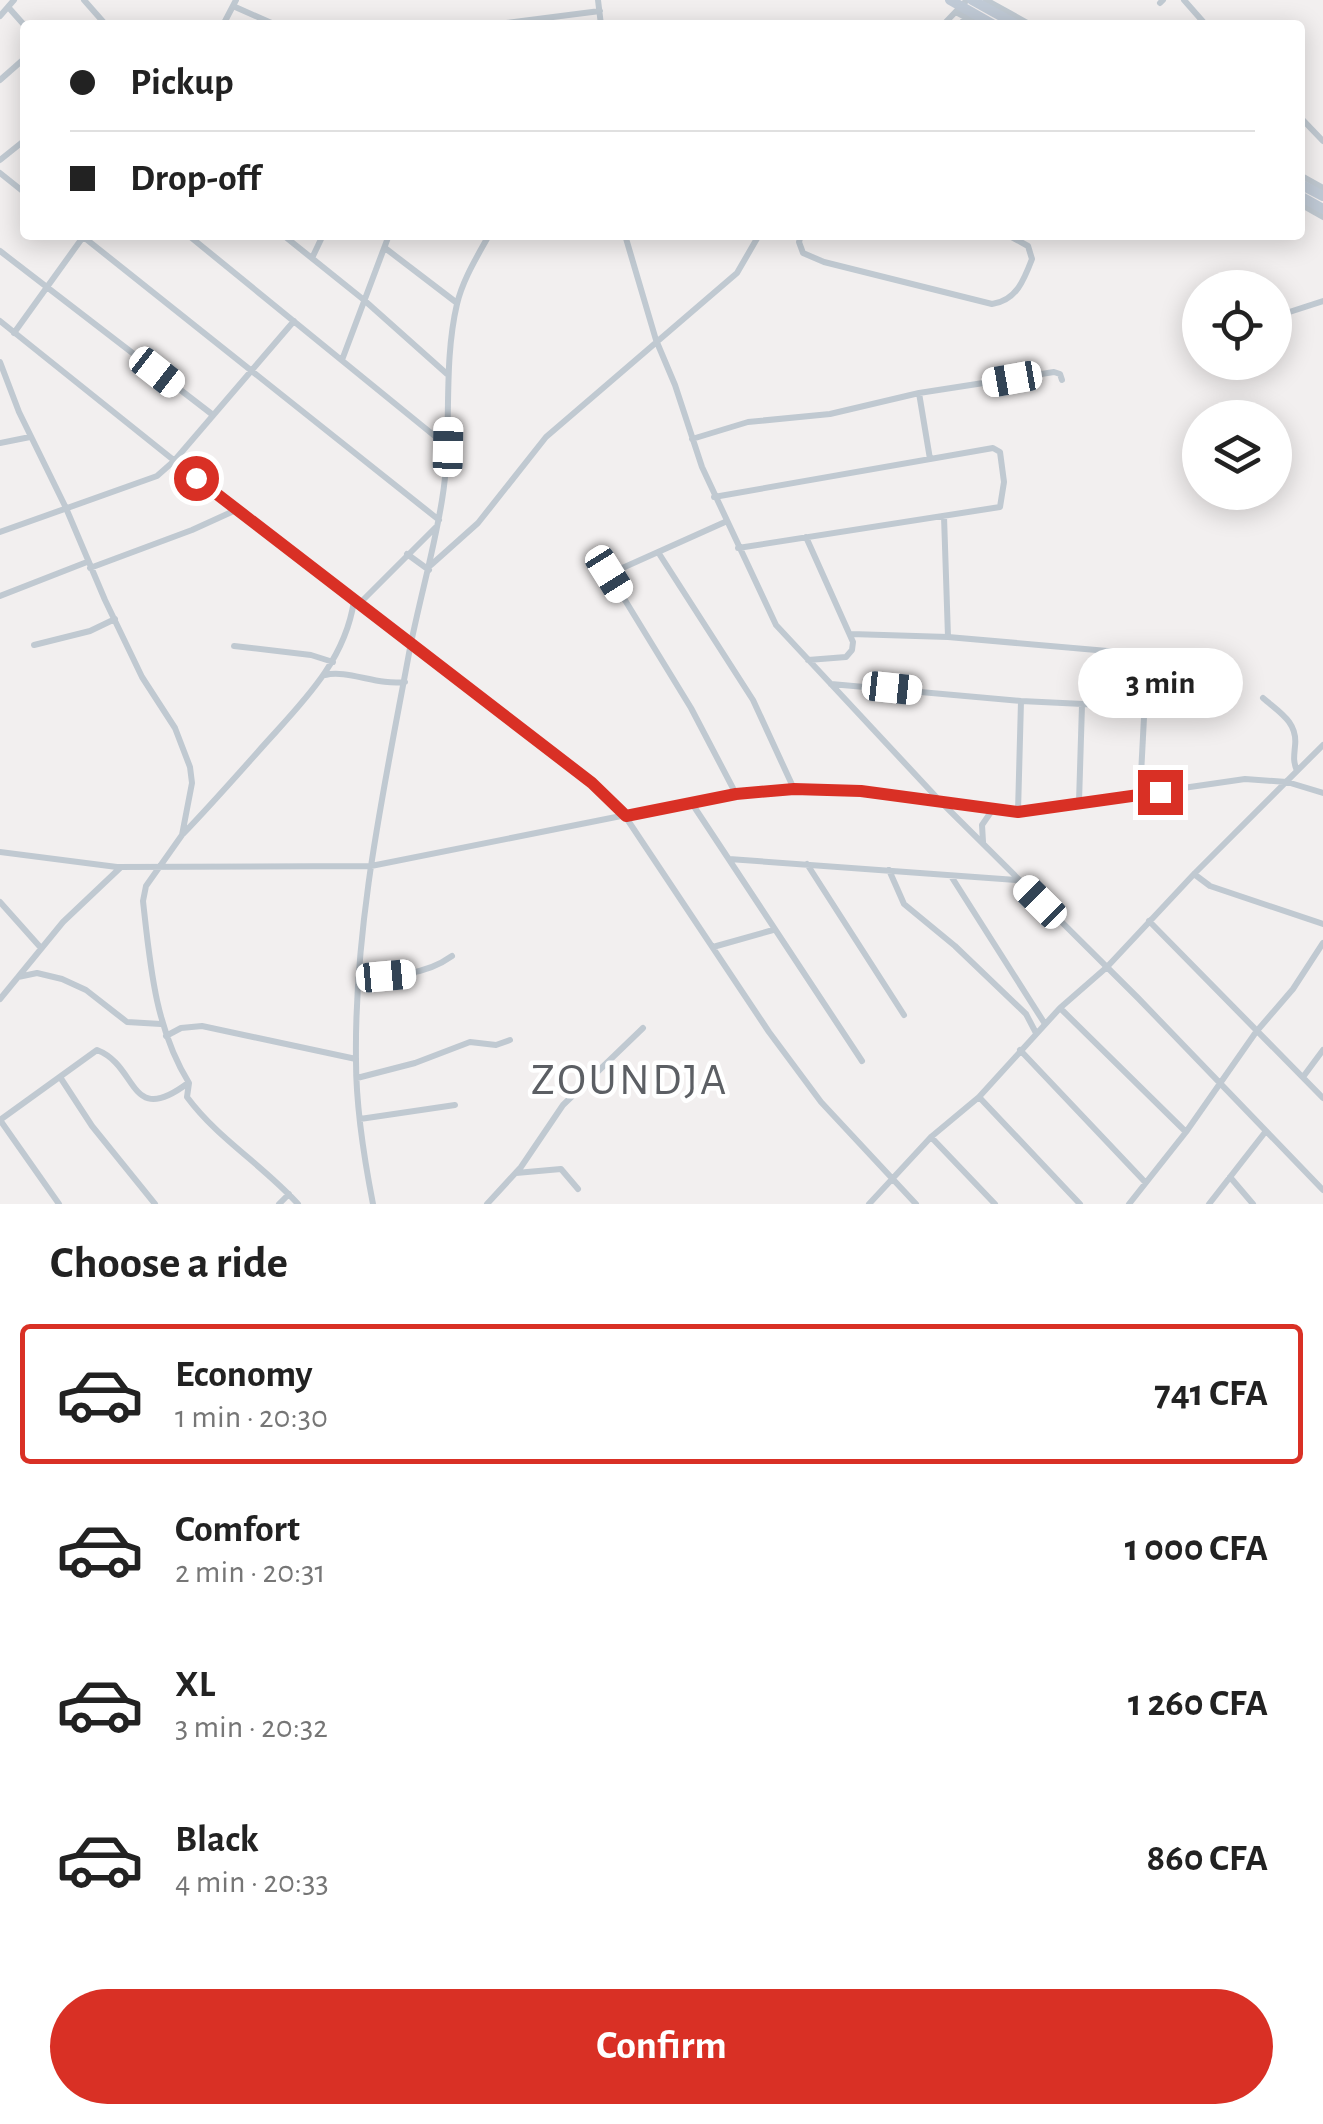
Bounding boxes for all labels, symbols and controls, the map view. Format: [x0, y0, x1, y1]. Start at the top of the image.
text: Pickup [130, 64, 234, 102]
text: Drop-off [130, 160, 261, 198]
map controls [1182, 270, 1292, 510]
button: locate [1182, 270, 1292, 380]
car [124, 342, 190, 402]
car [980, 359, 1044, 399]
button: layers [1182, 400, 1292, 510]
car [432, 417, 464, 477]
route start [174, 456, 219, 501]
car [580, 541, 638, 607]
callout: 3 min [1078, 647, 1242, 717]
text: 3 min [1126, 667, 1195, 699]
car [861, 670, 923, 706]
route end [1138, 770, 1183, 815]
car [1008, 870, 1072, 934]
car [355, 958, 417, 994]
district label: ZOUNDJA [531, 1058, 729, 1103]
text: Choose a ride [50, 1241, 288, 1286]
icon: car [55, 1349, 145, 1439]
text: Economy [175, 1356, 313, 1394]
text: 741 CFA [1154, 1375, 1268, 1413]
text: 1 min · 20:30 [175, 1401, 328, 1433]
icon: car [55, 1504, 145, 1594]
text: Comfort [175, 1511, 300, 1549]
text: 1 000 CFA [1125, 1530, 1268, 1568]
text: 2 min · 20:31 [175, 1556, 326, 1588]
icon: car [55, 1659, 145, 1749]
text: XL [175, 1666, 215, 1704]
text: 1 260 CFA [1128, 1685, 1268, 1723]
text: 3 min · 20:32 [175, 1711, 328, 1743]
icon: car [55, 1814, 145, 1904]
text: Black [175, 1821, 259, 1859]
text: 860 CFA [1147, 1840, 1268, 1878]
text: 4 min · 20:33 [175, 1866, 329, 1898]
button: Confirm [50, 1989, 1273, 2104]

